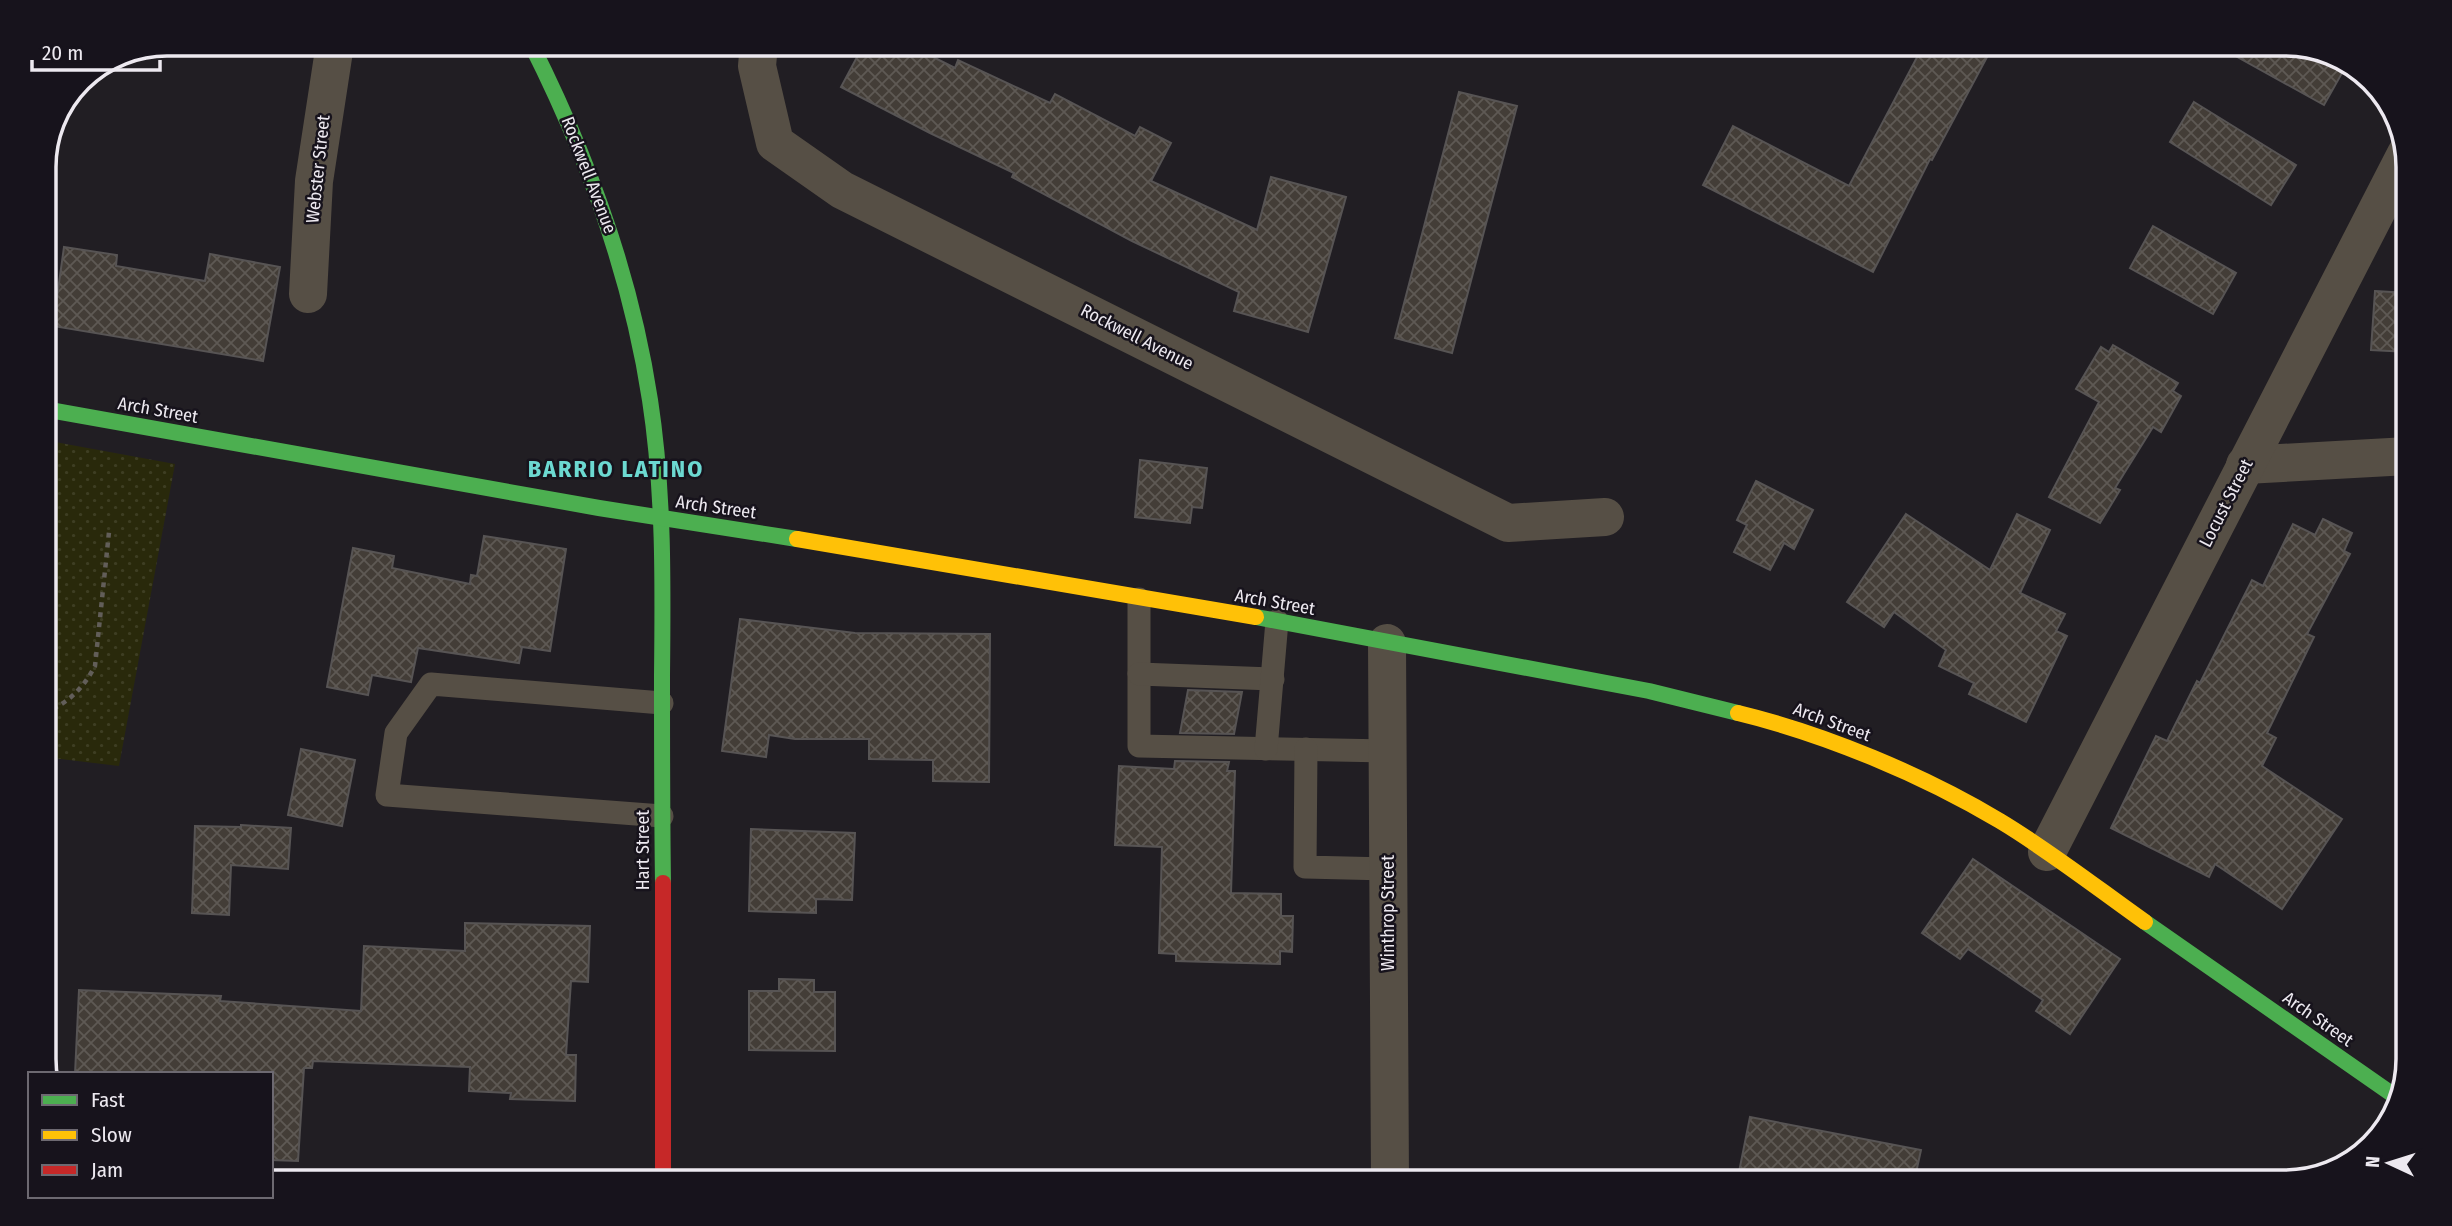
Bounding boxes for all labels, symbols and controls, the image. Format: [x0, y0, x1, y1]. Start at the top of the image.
scale bar [32, 28, 159, 72]
text: 20 m [42, 40, 83, 66]
street label: Rockwell Avenue [557, 113, 621, 237]
street label: Webster Street [301, 114, 335, 224]
street label: Rockwell Avenue [1077, 299, 1197, 375]
street label: Arch Street [116, 392, 200, 428]
district label: BARRIO LATINO [528, 455, 704, 483]
street label: Locust Street [2194, 455, 2258, 551]
street label: Arch Street [674, 490, 758, 524]
street label: Arch Street [1233, 584, 1317, 620]
street label: Arch Street [1790, 698, 1874, 746]
street label: Hart Street [632, 810, 654, 890]
street label: Winthrop Street [1377, 855, 1399, 971]
street label: Arch Street [2279, 987, 2358, 1051]
legend [28, 1072, 273, 1198]
text: Fast [91, 1087, 125, 1113]
text: Slow [91, 1122, 132, 1148]
north arrow [2354, 1128, 2424, 1198]
text: N [2361, 1155, 2384, 1168]
text: Jam [91, 1157, 123, 1183]

